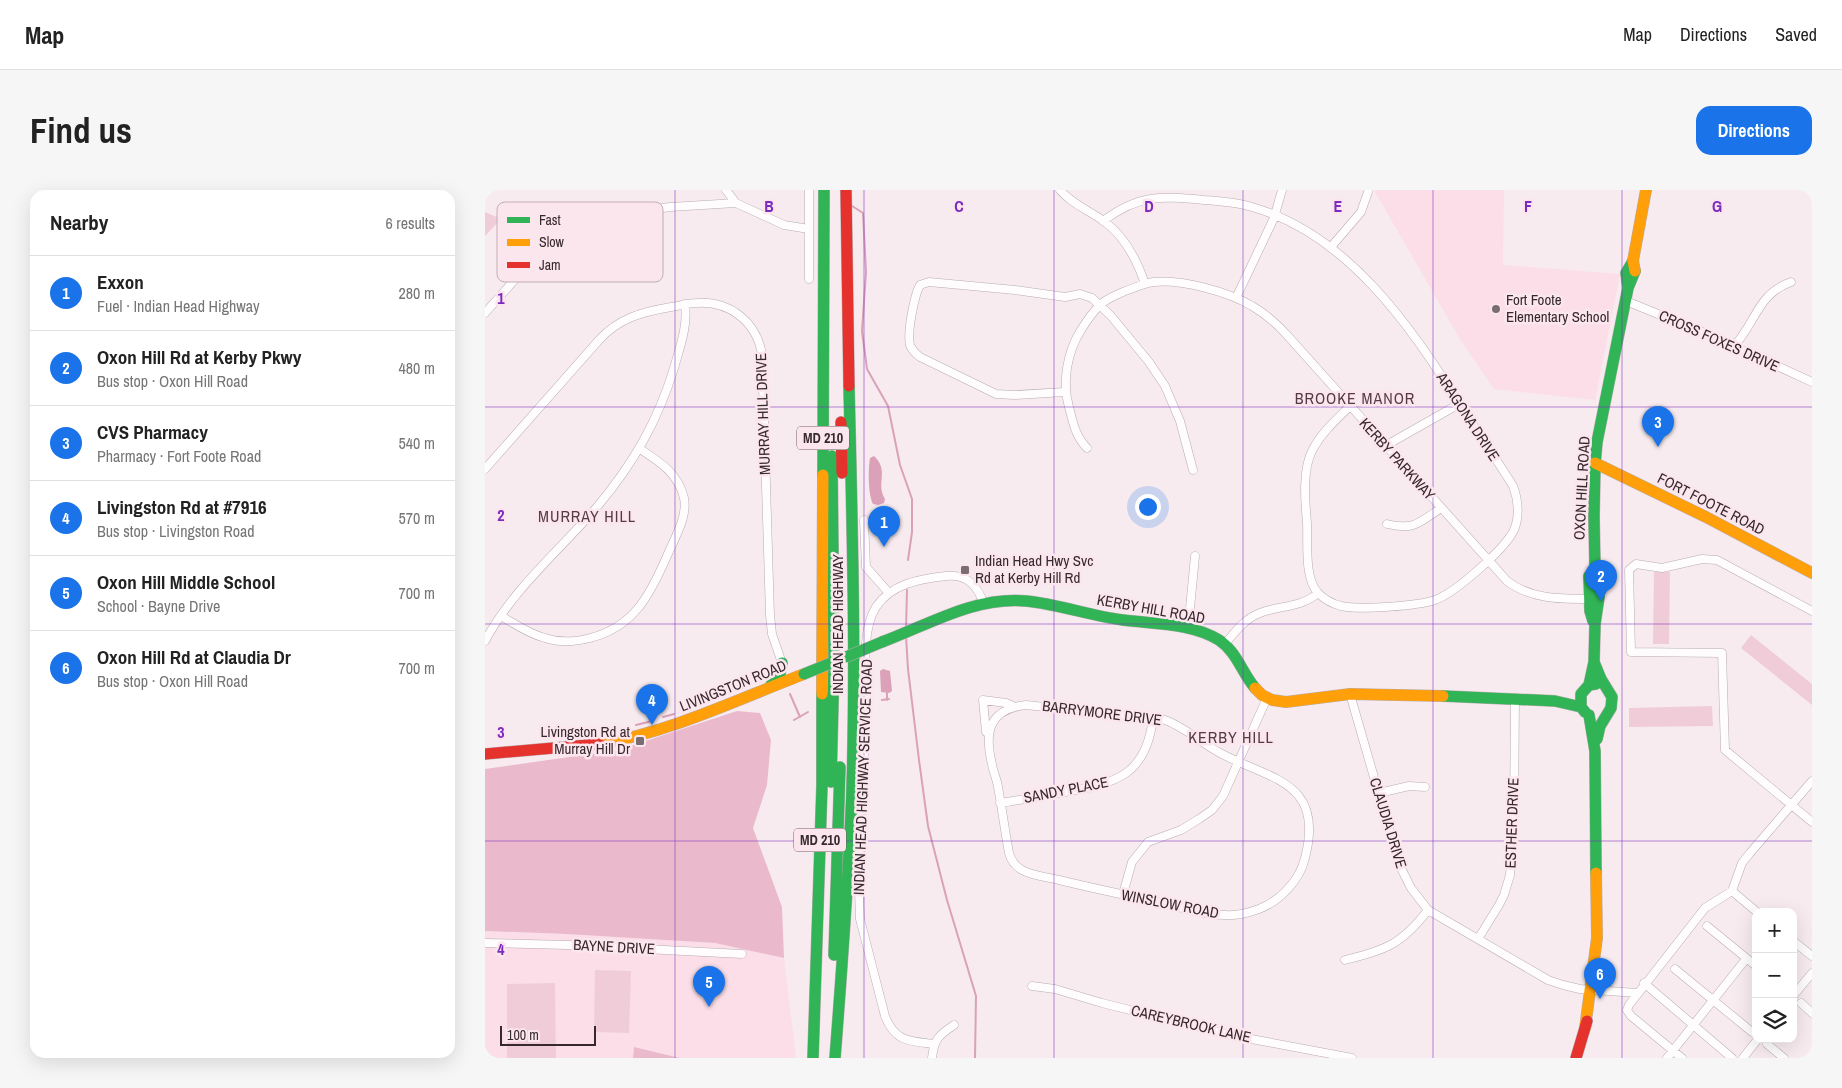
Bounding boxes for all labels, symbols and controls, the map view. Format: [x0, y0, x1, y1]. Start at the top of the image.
text: Map [25, 19, 64, 51]
text: Map [1623, 22, 1652, 47]
text: Directions [1680, 22, 1747, 47]
text: Saved [1775, 22, 1817, 47]
button: Directions [1696, 106, 1812, 155]
text: Find us [30, 107, 132, 154]
text: B [764, 195, 774, 217]
text: C [954, 195, 964, 217]
text: D [1144, 195, 1154, 217]
text: E [1334, 195, 1343, 217]
text: F [1524, 195, 1532, 217]
text: G [1712, 195, 1722, 217]
legend [497, 202, 663, 282]
text: Nearby [50, 208, 108, 237]
text: Fast [539, 211, 561, 229]
text: 6 results [385, 212, 435, 234]
text: Slow [539, 233, 565, 251]
text: Jam [539, 256, 561, 274]
text: Exxon [97, 269, 144, 295]
text: 1 [62, 282, 70, 304]
text: 280 m [399, 282, 435, 304]
text: 1 [497, 287, 505, 309]
place label: Fort Foote Elementary School [1506, 289, 1609, 327]
text: Fuel · Indian Head Highway [97, 295, 260, 317]
marker: Fort Foote Elementary School [1490, 303, 1502, 315]
street label: CROSS FOXES DRIVE [1656, 305, 1783, 377]
text: Oxon Hill Rd at Kerby Pkwy [97, 344, 301, 370]
street label: MURRAY HILL DRIVE [750, 353, 775, 475]
text: 2 [62, 357, 70, 379]
text: 480 m [399, 357, 435, 379]
street label: ARAGONA DRIVE [1431, 367, 1505, 465]
text: Bus stop · Oxon Hill Road [97, 370, 248, 392]
district label: BROOKE MANOR [1295, 387, 1415, 409]
pin: 3 [1642, 406, 1674, 447]
street label: KERBY PARKWAY [1355, 413, 1441, 505]
text: CVS Pharmacy [97, 419, 208, 445]
road number: MD 210 [797, 427, 849, 450]
text: 3 [62, 432, 70, 454]
text: 540 m [399, 432, 435, 454]
street label: OXON HILL ROAD [1568, 435, 1595, 541]
text: Pharmacy · Fort Foote Road [97, 445, 261, 467]
street label: FORT FOOTE ROAD [1654, 467, 1769, 540]
text: Livingston Rd at #7916 [97, 494, 267, 520]
your location [1135, 494, 1161, 520]
text: 2 [497, 504, 505, 526]
district label: MURRAY HILL [538, 505, 636, 527]
pin: 1 [868, 506, 900, 547]
text: 4 [62, 507, 70, 529]
text: 570 m [399, 507, 435, 529]
text: Bus stop · Livingston Road [97, 520, 255, 542]
place label: Indian Head Hwy Svc Rd at Kerby Hill Rd [975, 550, 1093, 588]
street label: INDIAN HEAD HIGHWAY [827, 553, 848, 694]
pin: 2 [1585, 560, 1617, 601]
marker: Indian Head Hwy Svc Rd at Kerby Hill Rd [959, 564, 971, 576]
text: Oxon Hill Middle School [97, 569, 275, 595]
text: 5 [62, 582, 70, 604]
text: 700 m [399, 582, 435, 604]
street label: KERBY HILL ROAD [1095, 589, 1207, 628]
text: School · Bayne Drive [97, 595, 220, 617]
text: Oxon Hill Rd at Claudia Dr [97, 644, 291, 670]
street label: LIVINGSTON ROAD [676, 655, 789, 716]
text: 6 [62, 657, 70, 679]
text: 700 m [399, 657, 435, 679]
street label: INDIAN HEAD HIGHWAY SERVICE ROAD [848, 659, 877, 895]
text: Bus stop · Oxon Hill Road [97, 670, 248, 692]
pin: 4 [636, 684, 668, 725]
street label: BARRYMORE DRIVE [1041, 695, 1163, 730]
text: 3 [497, 721, 505, 743]
place label: Livingston Rd at Murray Hill Dr [540, 721, 631, 759]
district label: KERBY HILL [1188, 726, 1274, 748]
marker: Livingston Rd at Murray Hill Dr [634, 735, 646, 747]
street label: SANDY PLACE [1022, 771, 1110, 808]
street label: CLAUDIA DRIVE [1365, 775, 1412, 871]
street label: ESTHER DRIVE [1499, 777, 1524, 869]
road number: MD 210 [794, 828, 846, 852]
street label: WINSLOW ROAD [1119, 884, 1221, 923]
map controls [1752, 908, 1797, 1043]
button: + [1752, 908, 1797, 953]
street label: BAYNE DRIVE [573, 934, 655, 959]
text: 4 [497, 938, 505, 960]
button: − [1752, 953, 1797, 998]
pin: 6 [1584, 958, 1616, 999]
pin: 5 [693, 966, 725, 1007]
button: layers [1752, 998, 1797, 1043]
street label: CAREYBROOK LANE [1129, 1000, 1253, 1048]
scale bar [500, 1023, 596, 1046]
text: 100 m [507, 1026, 539, 1044]

